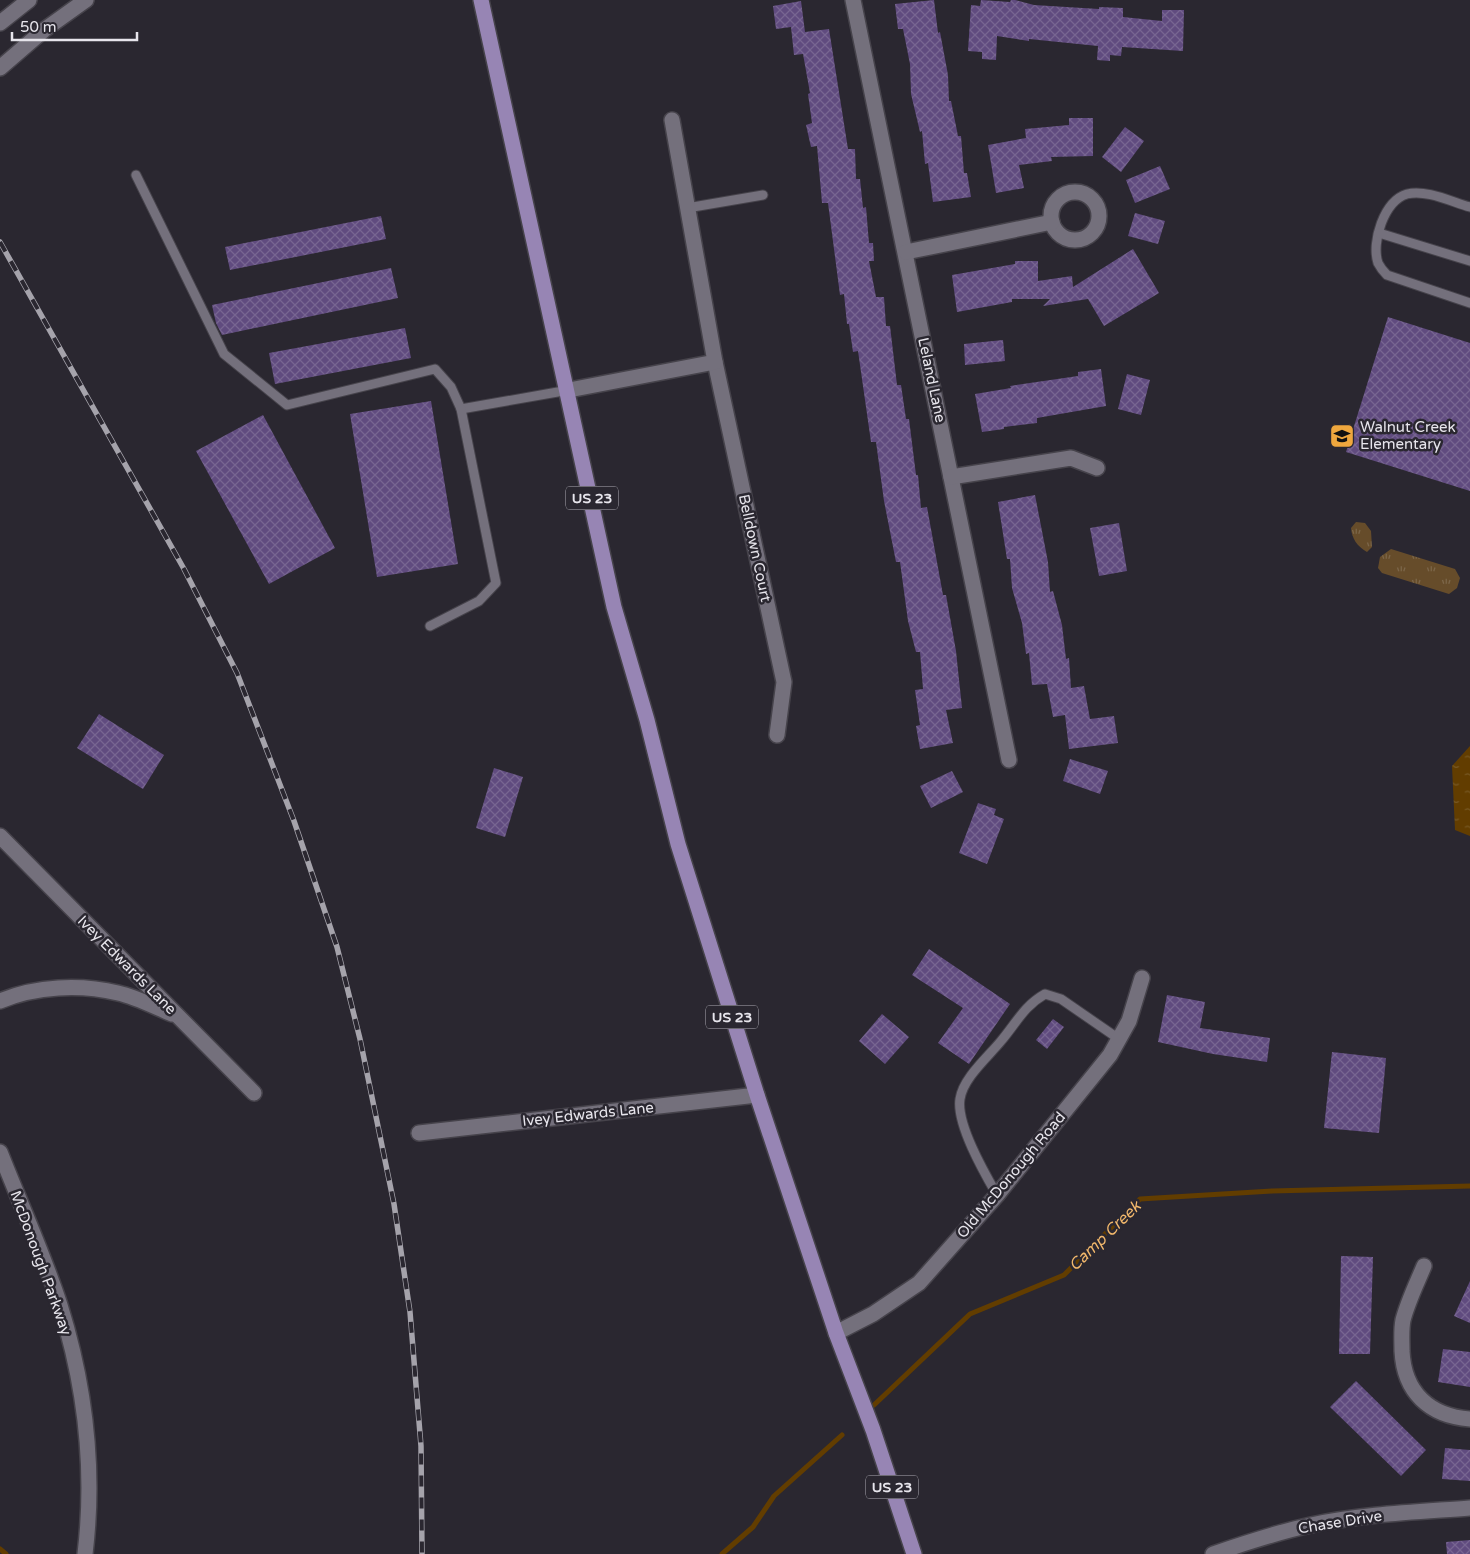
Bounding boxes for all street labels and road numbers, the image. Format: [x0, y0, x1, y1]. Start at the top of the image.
street label: Leland Lane [914, 336, 950, 424]
road number: US 23 [566, 486, 618, 509]
street label: Belldown Court [735, 493, 775, 604]
street label: Ivey Edwards Lane [74, 912, 180, 1018]
road number: US 23 [706, 1006, 758, 1028]
street label: Ivey Edwards Lane [521, 1098, 655, 1130]
street label: Old McDonough Road [953, 1108, 1069, 1242]
street label: McDonough Parkway [6, 1188, 76, 1338]
road number: US 23 [866, 1475, 918, 1498]
street label: Chase Drive [1297, 1506, 1383, 1538]

